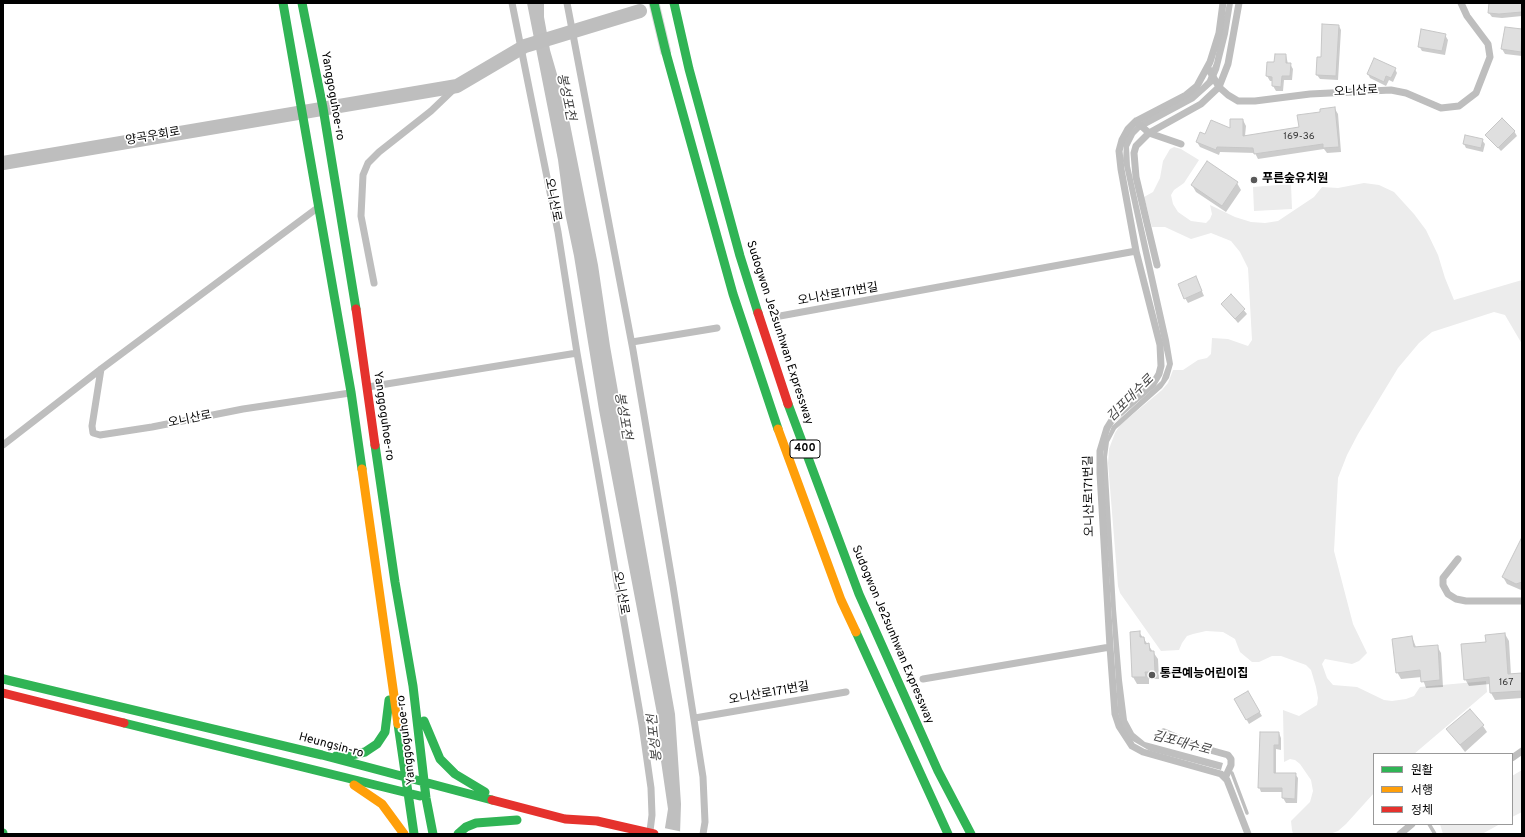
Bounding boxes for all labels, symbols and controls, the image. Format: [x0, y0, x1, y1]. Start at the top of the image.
street label: Yanggoguhoe-ro [317, 50, 347, 142]
water label: 봉성포천 [552, 72, 578, 122]
street label: 오니산로 [1334, 84, 1378, 100]
street label: 양곡우회로 [125, 125, 181, 149]
house number: 169-36 [1283, 131, 1315, 143]
place label: 푸른숲유치원 [1262, 173, 1328, 187]
marker: 푸른숲유치원 [1249, 175, 1259, 185]
street label: 오니산로 [541, 177, 563, 223]
street label: Sudogwon Je2sunhwan Expressway [742, 239, 816, 427]
street label: 오니산로171번길 [797, 281, 879, 309]
street label: Yanggoguhoe-ro [370, 370, 396, 462]
water label: 김포대수로 [1104, 372, 1158, 426]
water label: 봉성포천 [610, 391, 634, 441]
street label: 오니산로 [167, 409, 213, 431]
road number: 400 [790, 440, 820, 458]
street label: 오니산로171번길 [1082, 455, 1098, 537]
street label: Sudogwon Je2sunhwan Expressway [848, 544, 936, 726]
street label: 오니산로 [609, 570, 631, 616]
place label: 통큰예능어린이집 [1160, 668, 1248, 682]
marker: 통큰예능어린이집 [1147, 670, 1157, 680]
house number: 167 [1499, 677, 1513, 689]
street label: 오니산로171번길 [728, 680, 810, 708]
street label: Yanggoguhoe-ro [394, 694, 420, 786]
water label: 봉성포천 [646, 713, 666, 763]
water label: 김포대수로 [1150, 729, 1212, 759]
street label: Heungsin-ro [297, 730, 365, 762]
legend [1373, 753, 1513, 825]
text: 원활 [1411, 763, 1433, 779]
text: 서행 [1411, 783, 1433, 799]
text: 정체 [1411, 803, 1433, 819]

